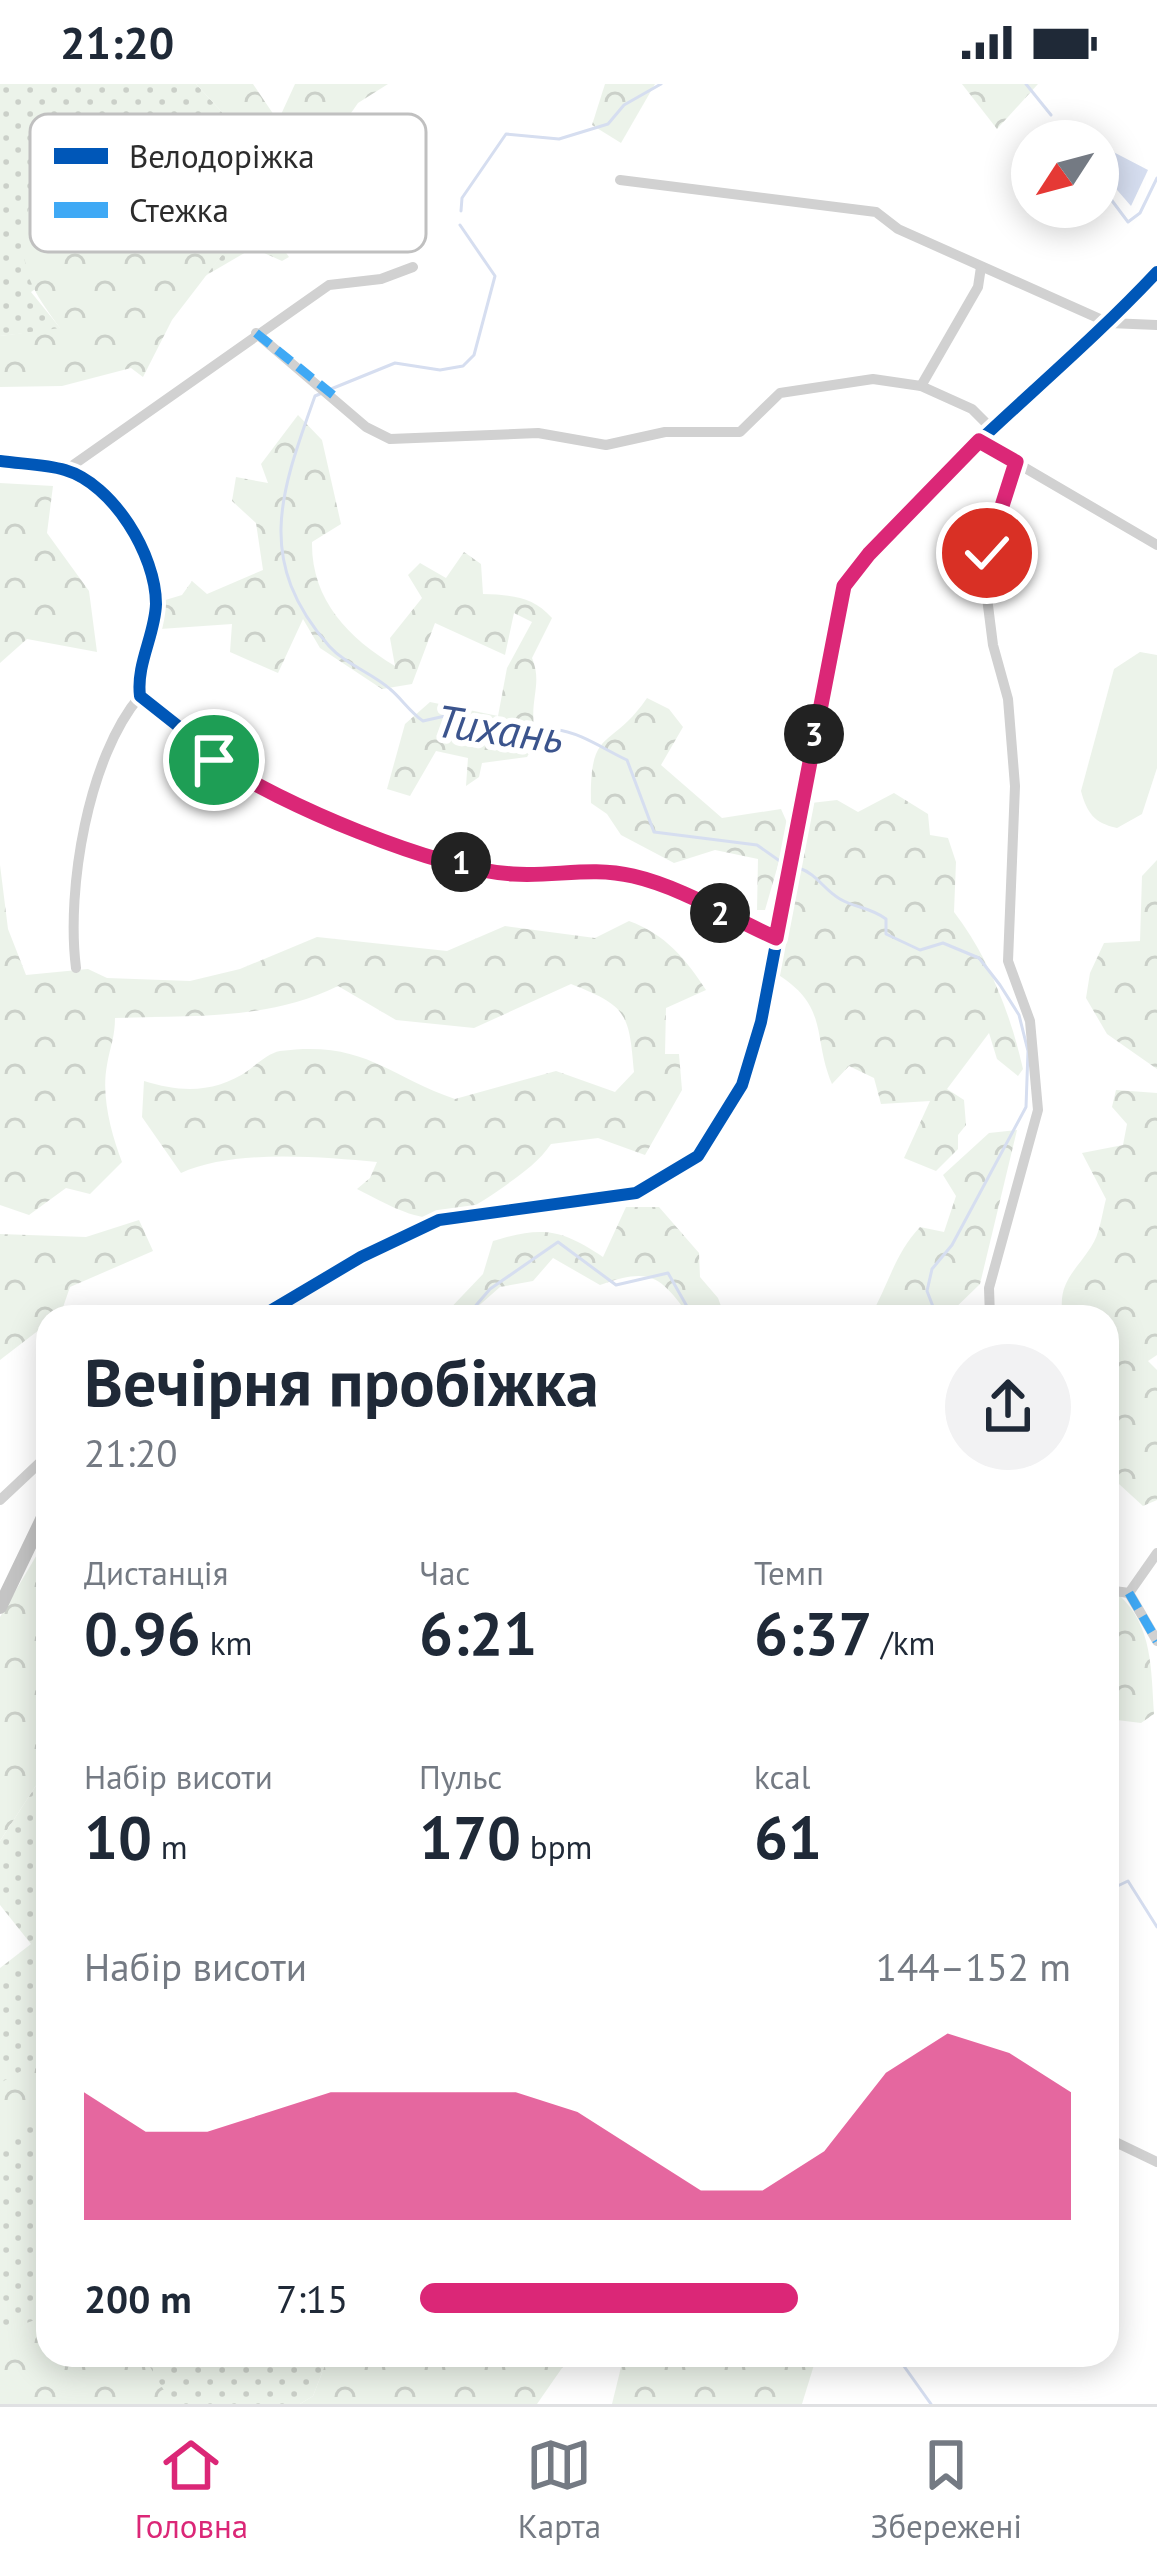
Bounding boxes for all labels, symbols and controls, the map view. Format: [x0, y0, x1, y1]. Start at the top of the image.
text: 21:20 [60, 13, 174, 71]
legend [30, 114, 426, 252]
north arrow [1011, 120, 1119, 228]
map controls [1011, 120, 1119, 228]
text: Велодоріжка [129, 134, 315, 177]
text: Стежка [129, 188, 229, 231]
pin [936, 502, 1038, 604]
icon: check [954, 520, 1020, 586]
water label: Тихань [433, 690, 568, 766]
pin: 3 [784, 704, 844, 764]
pin [163, 709, 265, 811]
text: 3 [805, 712, 823, 755]
icon: arrive [181, 727, 247, 793]
pin: 1 [431, 832, 491, 892]
text: 1 [452, 840, 470, 883]
pin: 2 [690, 883, 750, 943]
text: 2 [711, 891, 729, 934]
text: Вечірня пробіжка [84, 1339, 599, 1424]
button: share [945, 1344, 1071, 1470]
text: 21:20 [84, 1427, 178, 1478]
text: Дистанція [84, 1551, 228, 1594]
text: Час [419, 1551, 470, 1594]
text: Темп [754, 1551, 824, 1594]
text: 0.96 [84, 1594, 201, 1672]
text: 6:21 [419, 1594, 537, 1672]
text: 6:37 [754, 1594, 872, 1672]
text: km [201, 1621, 252, 1664]
text: /km [872, 1621, 935, 1664]
text: Набір висоти [84, 1755, 273, 1798]
text: Пульс [419, 1755, 502, 1798]
text: kcal [754, 1755, 810, 1798]
text: 10 [84, 1798, 152, 1876]
text: 170 [419, 1798, 521, 1876]
text: 61 [754, 1798, 822, 1876]
text: m [152, 1825, 188, 1868]
text: bpm [521, 1825, 592, 1868]
text: Набір висоти [84, 1941, 307, 1992]
text: 144–152 m [876, 1941, 1071, 1992]
text: 200 m [84, 2273, 192, 2324]
text: 7:15 [276, 2273, 348, 2324]
tab: Головна [135, 2432, 248, 2547]
tab: Карта [518, 2432, 601, 2547]
tab: Збережені [871, 2432, 1022, 2547]

